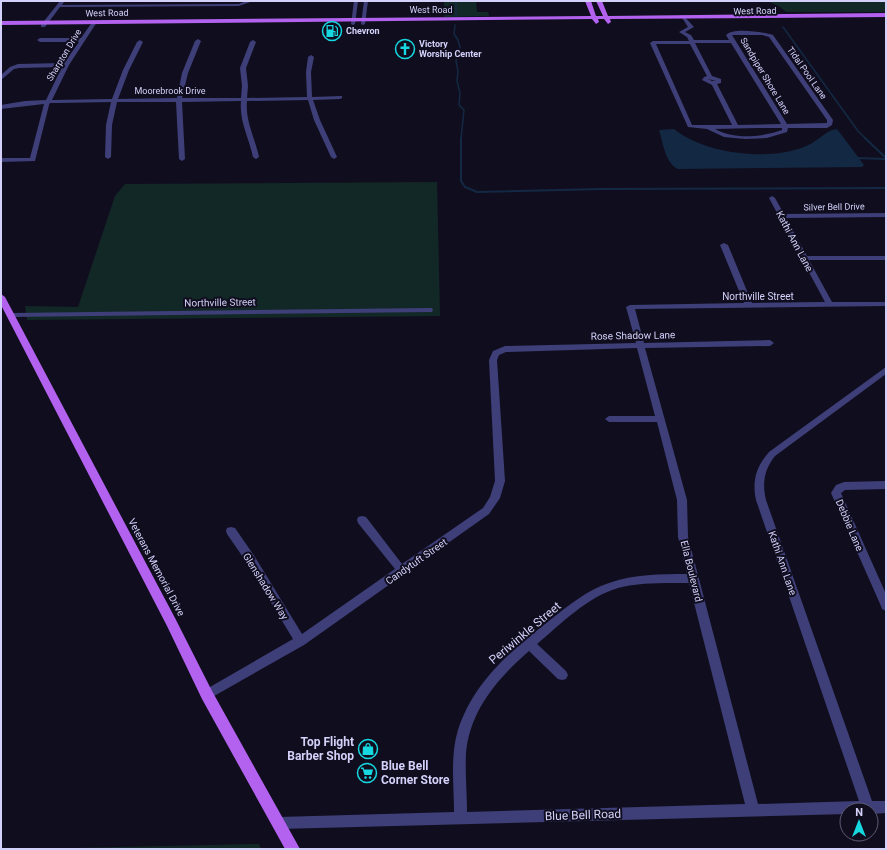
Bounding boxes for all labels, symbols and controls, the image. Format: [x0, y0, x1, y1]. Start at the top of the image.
street label: West Road [409, 5, 453, 15]
street label: West Road [733, 6, 777, 16]
street label: West Road [85, 8, 129, 18]
fuel station icon: Chevron [321, 20, 343, 42]
place label: Chevron [346, 26, 380, 36]
street label: Sharpton Drive [45, 27, 84, 83]
street label: Sandpiper Shore Lane [738, 36, 792, 116]
church icon: Victory Worship Center [394, 38, 416, 60]
place label: Victory Worship Center [419, 39, 482, 59]
street label: Tidal Pool Lane [785, 45, 829, 101]
street label: Moorebrook Drive [134, 86, 206, 96]
street label: Silver Bell Drive [803, 201, 865, 213]
street label: Kathi Ann Lane [774, 209, 815, 273]
street label: Northville Street [722, 291, 794, 302]
street label: Northville Street [184, 296, 256, 309]
street label: Rose Shadow Lane [591, 329, 675, 342]
street label: Debbie Lane [834, 498, 865, 553]
street label: Veterans Memorial Drive [126, 517, 187, 618]
street label: Kathi Ann Lane [766, 530, 799, 597]
street label: Candytuft Street [384, 536, 449, 587]
street label: Ella Boulevard [679, 539, 704, 603]
street label: Glenshadow Way [241, 551, 291, 622]
street label: Periwinkle Street [486, 599, 564, 667]
place label: Top Flight Barber Shop [287, 735, 354, 763]
shop icon: Top Flight Barber Shop [357, 738, 379, 760]
place label: Blue Bell Corner Store [381, 759, 450, 787]
supermarket icon: Blue Bell Corner Store [356, 762, 378, 784]
north arrow [839, 802, 879, 842]
text: N [855, 806, 863, 819]
street label: Blue Bell Road [545, 807, 621, 823]

